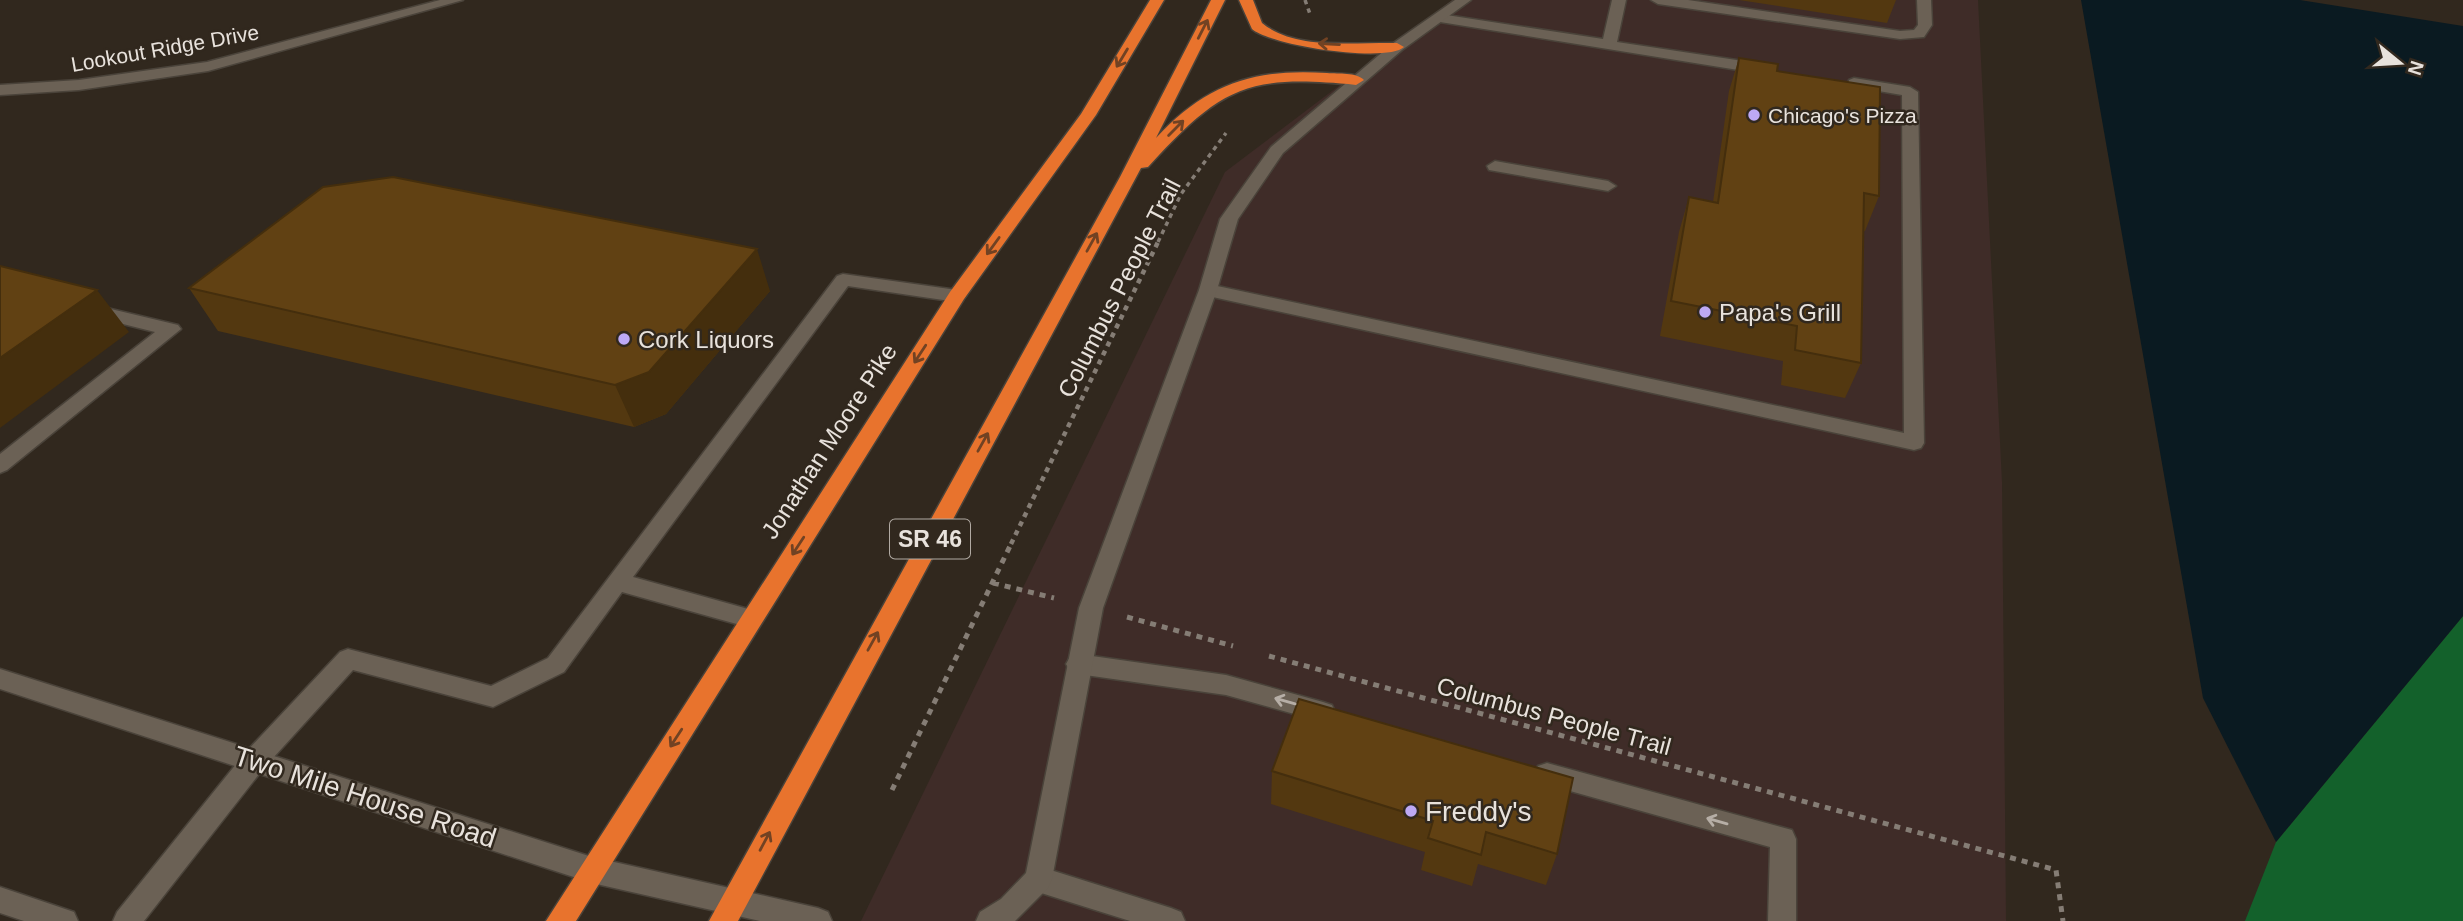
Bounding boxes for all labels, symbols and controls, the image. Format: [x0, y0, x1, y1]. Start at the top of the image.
one-way arrow [1197, 19, 1211, 40]
street label: Lookout Ridge Drive [69, 20, 261, 76]
north arrow [2365, 28, 2435, 98]
one-way arrow [1318, 38, 1341, 51]
one-way arrow [1115, 48, 1129, 68]
text: N [2404, 58, 2428, 78]
place label: Chicago's Pizza [1768, 104, 1917, 127]
marker: Chicago's Pizza [1746, 107, 1762, 123]
one-way arrow [1167, 120, 1184, 137]
street label: Columbus People Trail [1052, 174, 1186, 402]
one-way arrow [1086, 232, 1099, 253]
one-way arrow [986, 236, 1001, 255]
place label: Papa's Grill [1719, 299, 1841, 326]
marker: Papa's Grill [1697, 304, 1713, 320]
place label: Cork Liquors [638, 326, 774, 353]
marker: Cork Liquors [616, 331, 632, 347]
street label: Jonathan Moore Pike [756, 339, 902, 543]
one-way arrow [913, 343, 927, 363]
one-way arrow [976, 432, 990, 452]
road number: SR 46 [890, 520, 970, 558]
one-way arrow [791, 535, 805, 555]
one-way arrow [867, 631, 881, 652]
street label: Columbus People Trail [1434, 672, 1674, 760]
one-way arrow [1274, 694, 1297, 707]
one-way arrow [669, 727, 683, 747]
street label: Two Mile House Road [230, 740, 500, 854]
place label: Freddy's [1425, 796, 1532, 827]
marker: Freddy's [1403, 803, 1419, 819]
one-way arrow [1706, 814, 1729, 827]
one-way arrow [759, 832, 773, 852]

